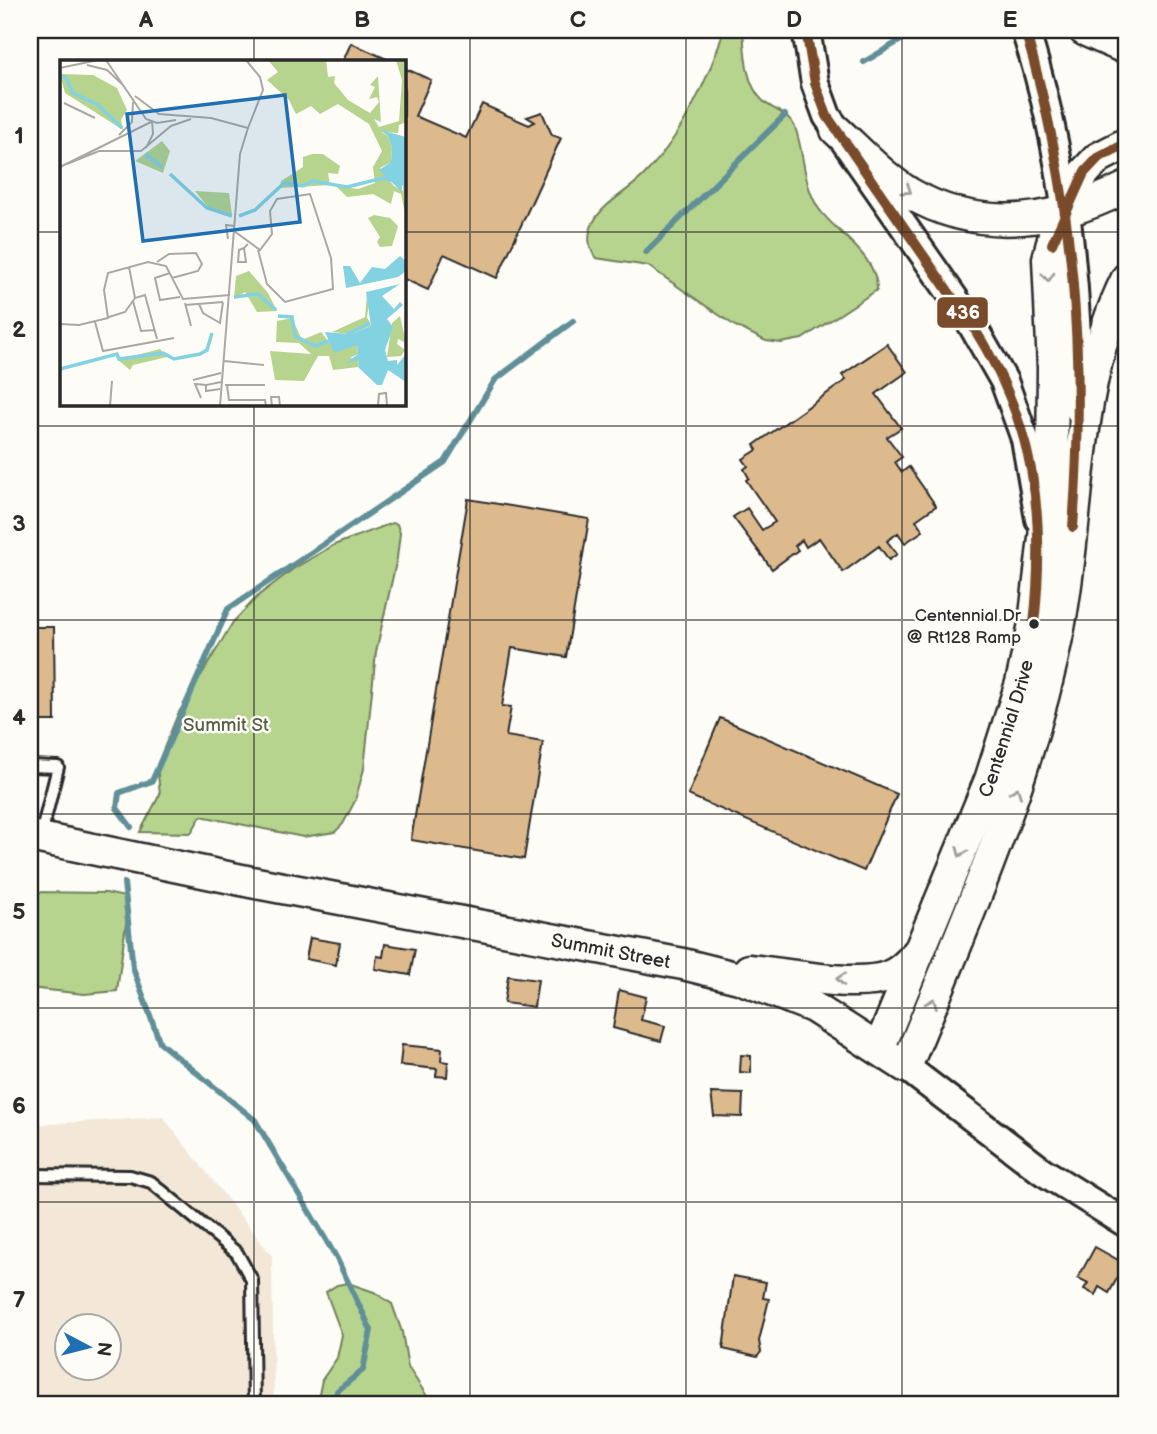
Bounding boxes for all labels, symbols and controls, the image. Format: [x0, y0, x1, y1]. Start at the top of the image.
text: A [138, 6, 154, 34]
text: B [354, 6, 370, 34]
text: C [570, 6, 586, 34]
text: D [786, 6, 802, 34]
text: E [1003, 6, 1018, 34]
inset map [60, 60, 406, 406]
text: 1 [14, 122, 24, 150]
one-way arrow [899, 182, 912, 194]
one-way arrow [1041, 271, 1056, 282]
line badge: 436 [936, 296, 989, 329]
text: 436 [946, 302, 980, 325]
text: 2 [12, 316, 26, 344]
text: 3 [12, 510, 26, 538]
place label: Centennial Dr @ Rt128 Ramp [907, 606, 1022, 648]
marker: Centennial Dr @ Rt128 Ramp [1027, 617, 1041, 631]
street label: Centennial Drive [974, 658, 1039, 801]
text: 4 [12, 704, 26, 732]
park label: Summit St [183, 714, 269, 737]
one-way arrow [1007, 786, 1021, 798]
one-way arrow [956, 846, 970, 858]
text: 5 [12, 898, 26, 926]
street label: Summit Street [549, 929, 672, 974]
one-way arrow [835, 972, 846, 987]
one-way arrow [924, 998, 938, 1011]
text: 6 [12, 1092, 26, 1120]
text: 7 [13, 1286, 26, 1314]
north arrow [52, 1312, 122, 1382]
text: N [91, 1340, 116, 1357]

